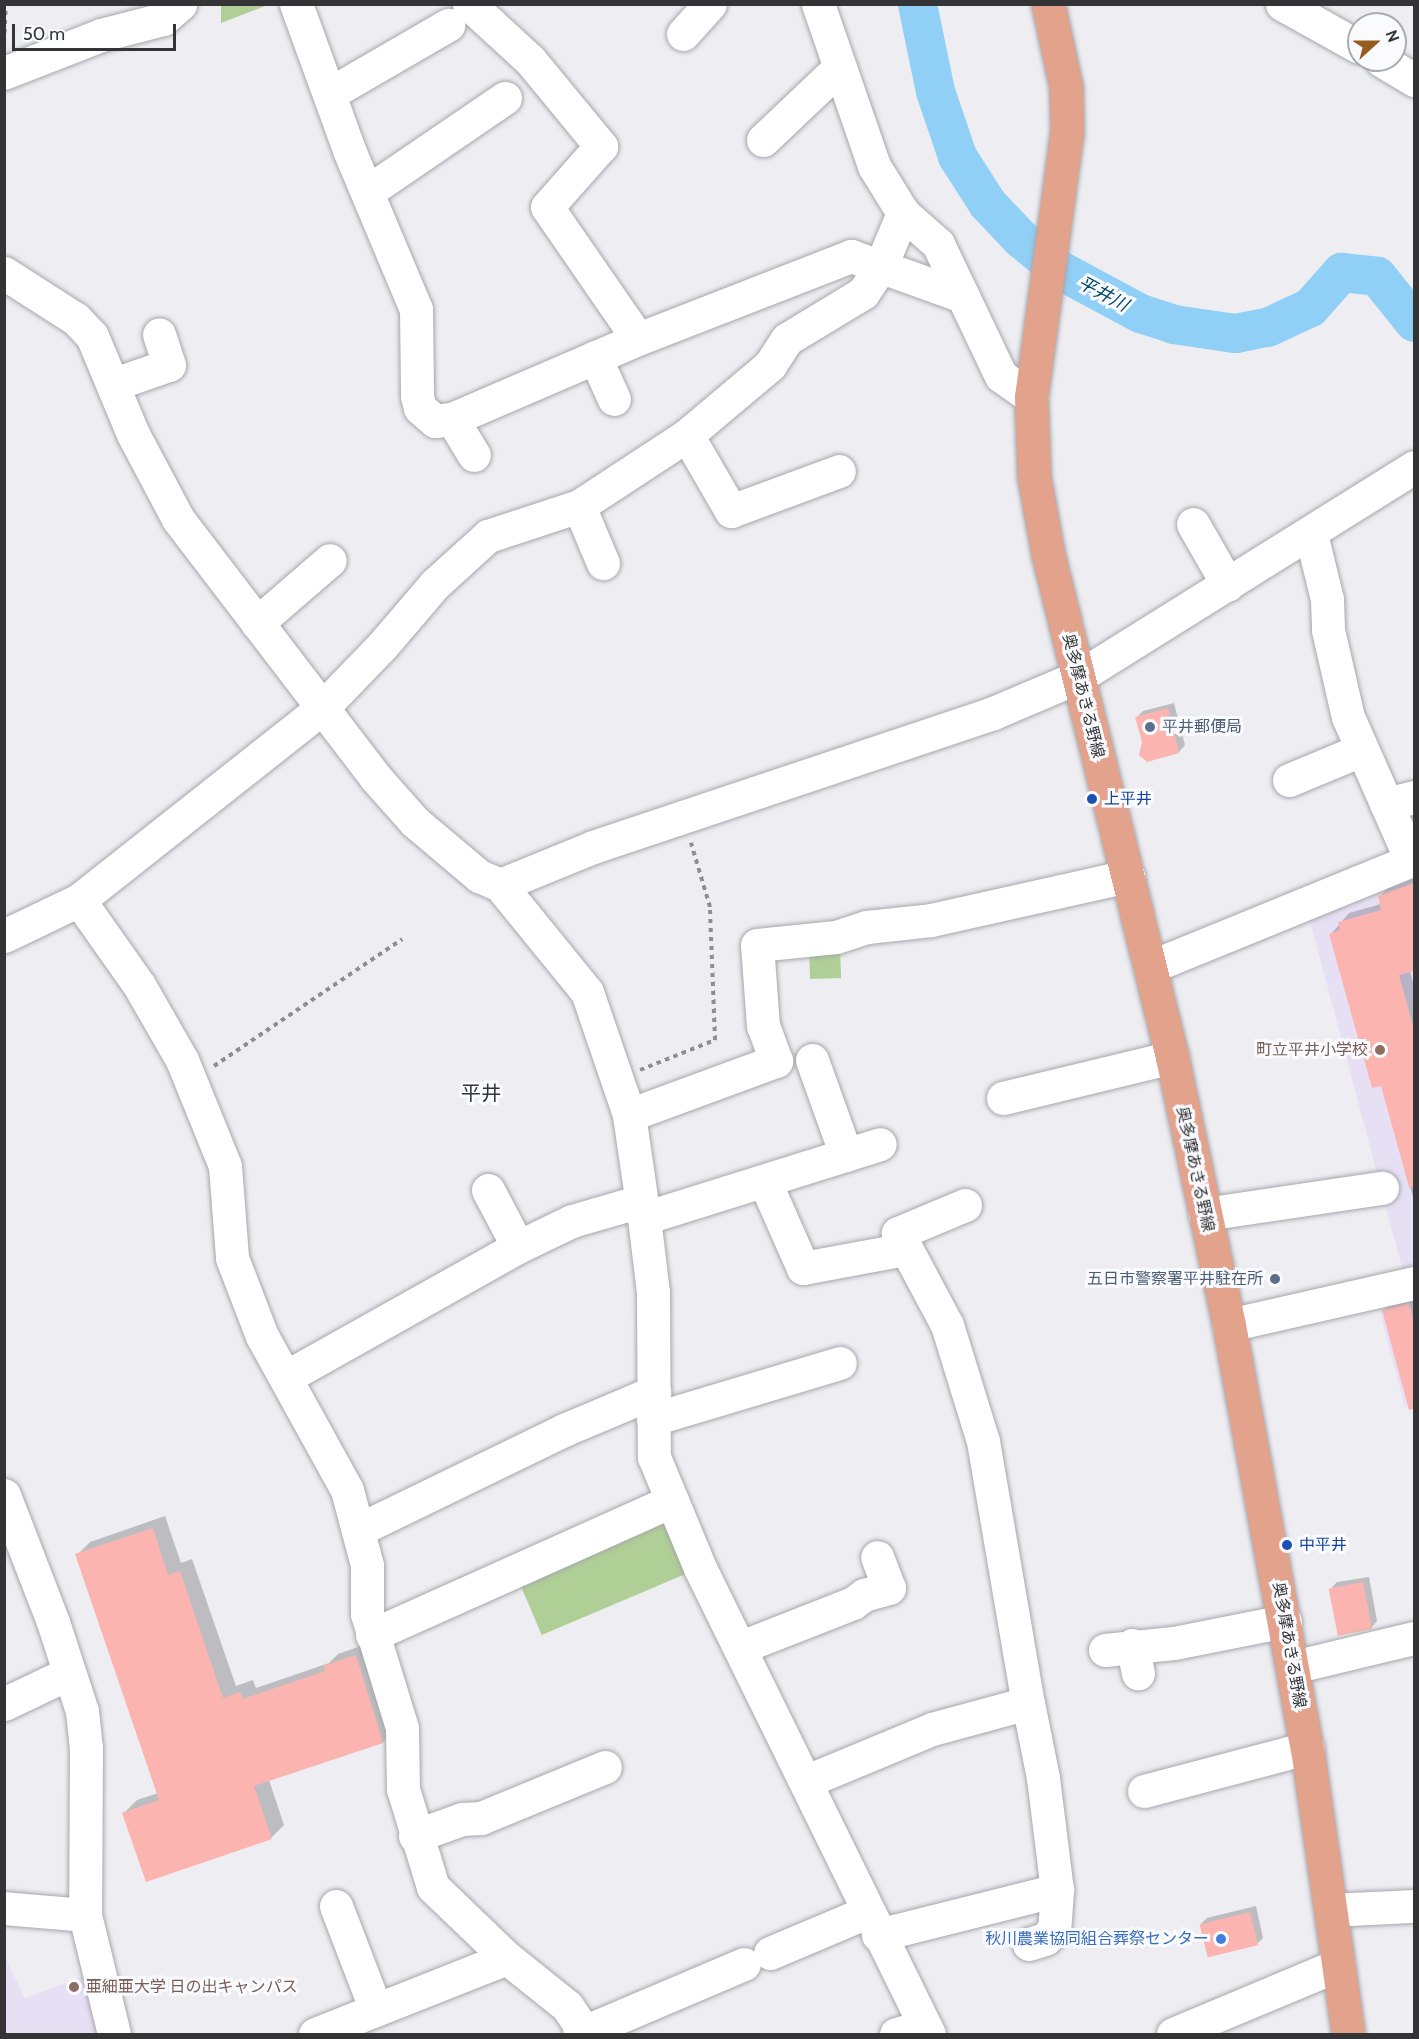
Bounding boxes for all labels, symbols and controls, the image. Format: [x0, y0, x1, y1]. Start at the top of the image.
scale bar [15, 12, 178, 50]
north arrow [1347, 12, 1407, 72]
text: 50 m [23, 23, 65, 45]
text: N [1382, 27, 1403, 45]
water label: 平井川 [1074, 272, 1132, 316]
street label: 奥多摩あきる野線 [1058, 632, 1108, 760]
place label: 平井郵便局 [1162, 717, 1242, 737]
marker: 平井郵便局 [1143, 720, 1157, 734]
place label: 上平井 [1104, 789, 1152, 809]
marker: 上平井 [1085, 792, 1099, 806]
place label: 町立平井小学校 [1256, 1040, 1368, 1060]
marker: 町立平井小学校 [1373, 1043, 1387, 1057]
district label: 平井 [461, 1081, 501, 1105]
street label: 奥多摩あきる野線 [1172, 1104, 1218, 1234]
place label: 五日市警察署平井駐在所 [1087, 1269, 1263, 1289]
marker: 五日市警察署平井駐在所 [1268, 1272, 1282, 1286]
place label: 中平井 [1299, 1535, 1347, 1555]
marker: 中平井 [1280, 1538, 1294, 1552]
street label: 奥多摩あきる野線 [1268, 1580, 1310, 1710]
place label: 秋川農業協同組合葬祭センター [985, 1929, 1209, 1949]
marker: 秋川農業協同組合葬祭センター [1214, 1932, 1228, 1946]
place label: 亜細亜大学 日の出キャンパス [86, 1977, 298, 1997]
marker: 亜細亜大学 日の出キャンパス [67, 1980, 81, 1994]

